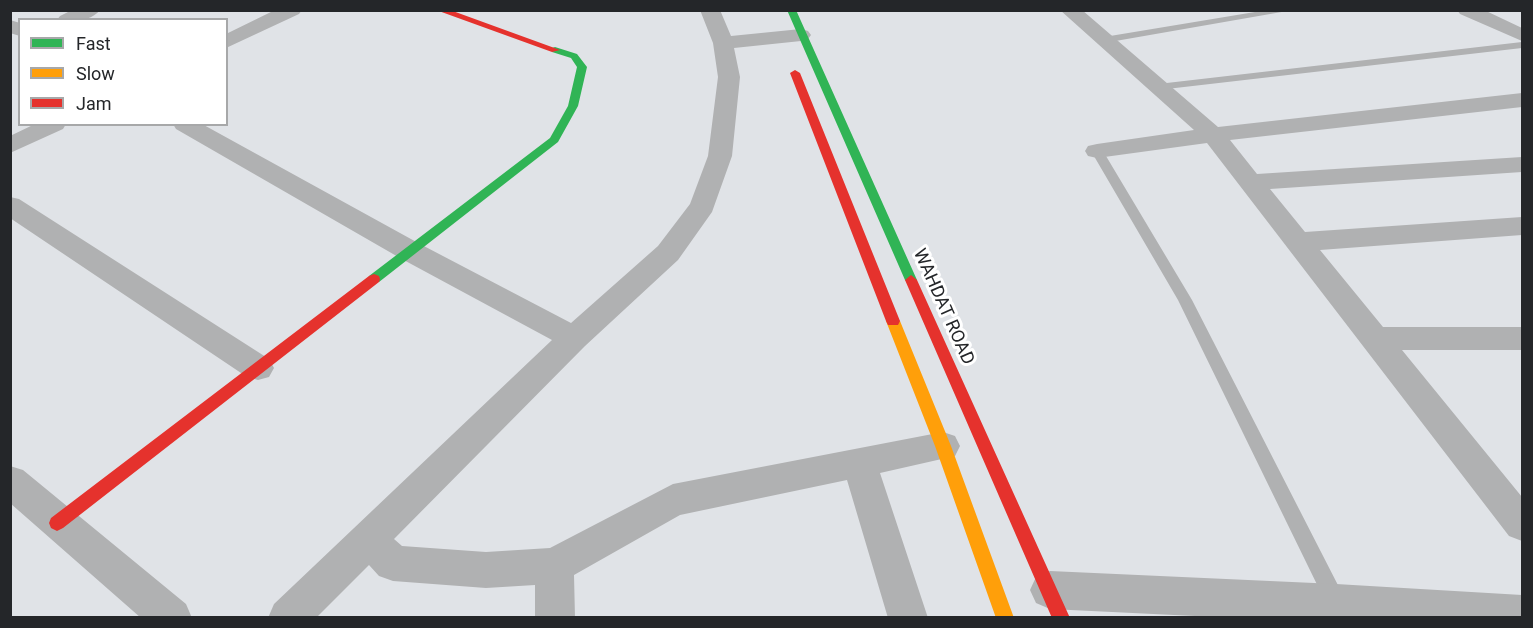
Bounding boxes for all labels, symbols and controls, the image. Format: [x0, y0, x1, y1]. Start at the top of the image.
legend [18, 18, 228, 126]
text: Fast [76, 33, 111, 54]
text: Slow [76, 63, 115, 84]
text: Jam [76, 93, 112, 114]
street label: WAHDAT ROAD [908, 246, 978, 368]

